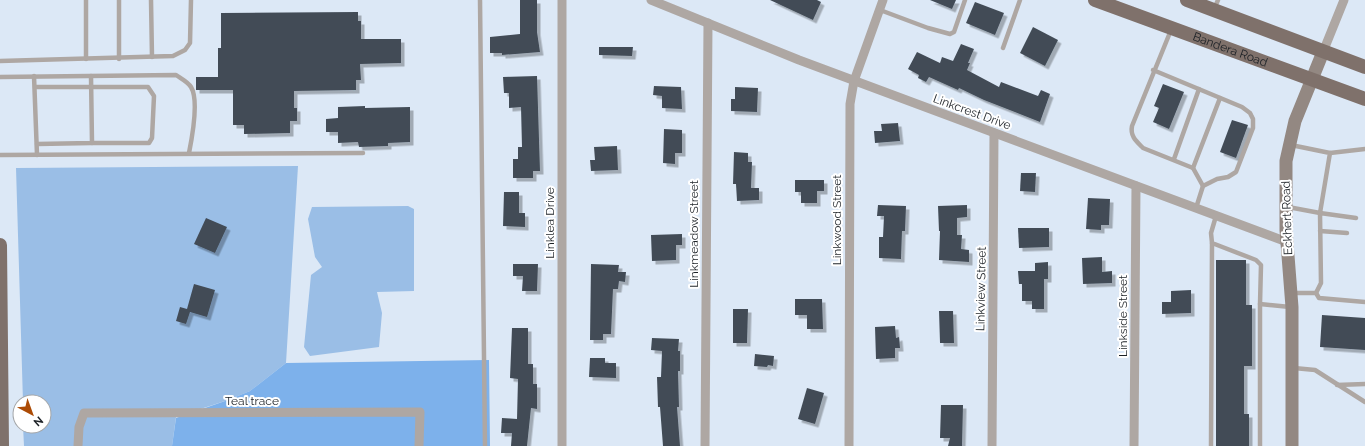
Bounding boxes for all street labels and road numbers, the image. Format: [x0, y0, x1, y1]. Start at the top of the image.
street label: Bandera Road [1191, 29, 1270, 70]
street label: Linkcrest Drive [931, 91, 1013, 133]
street label: Linkwood Street [830, 175, 844, 265]
street label: Linkmeadow Street [687, 180, 701, 288]
street label: Eckhert Road [1279, 181, 1295, 255]
street label: Linklea Drive [543, 187, 557, 259]
street label: Linkview Street [973, 247, 989, 331]
street label: Linkside Street [1116, 275, 1130, 357]
street label: Teal trace [225, 394, 279, 408]

